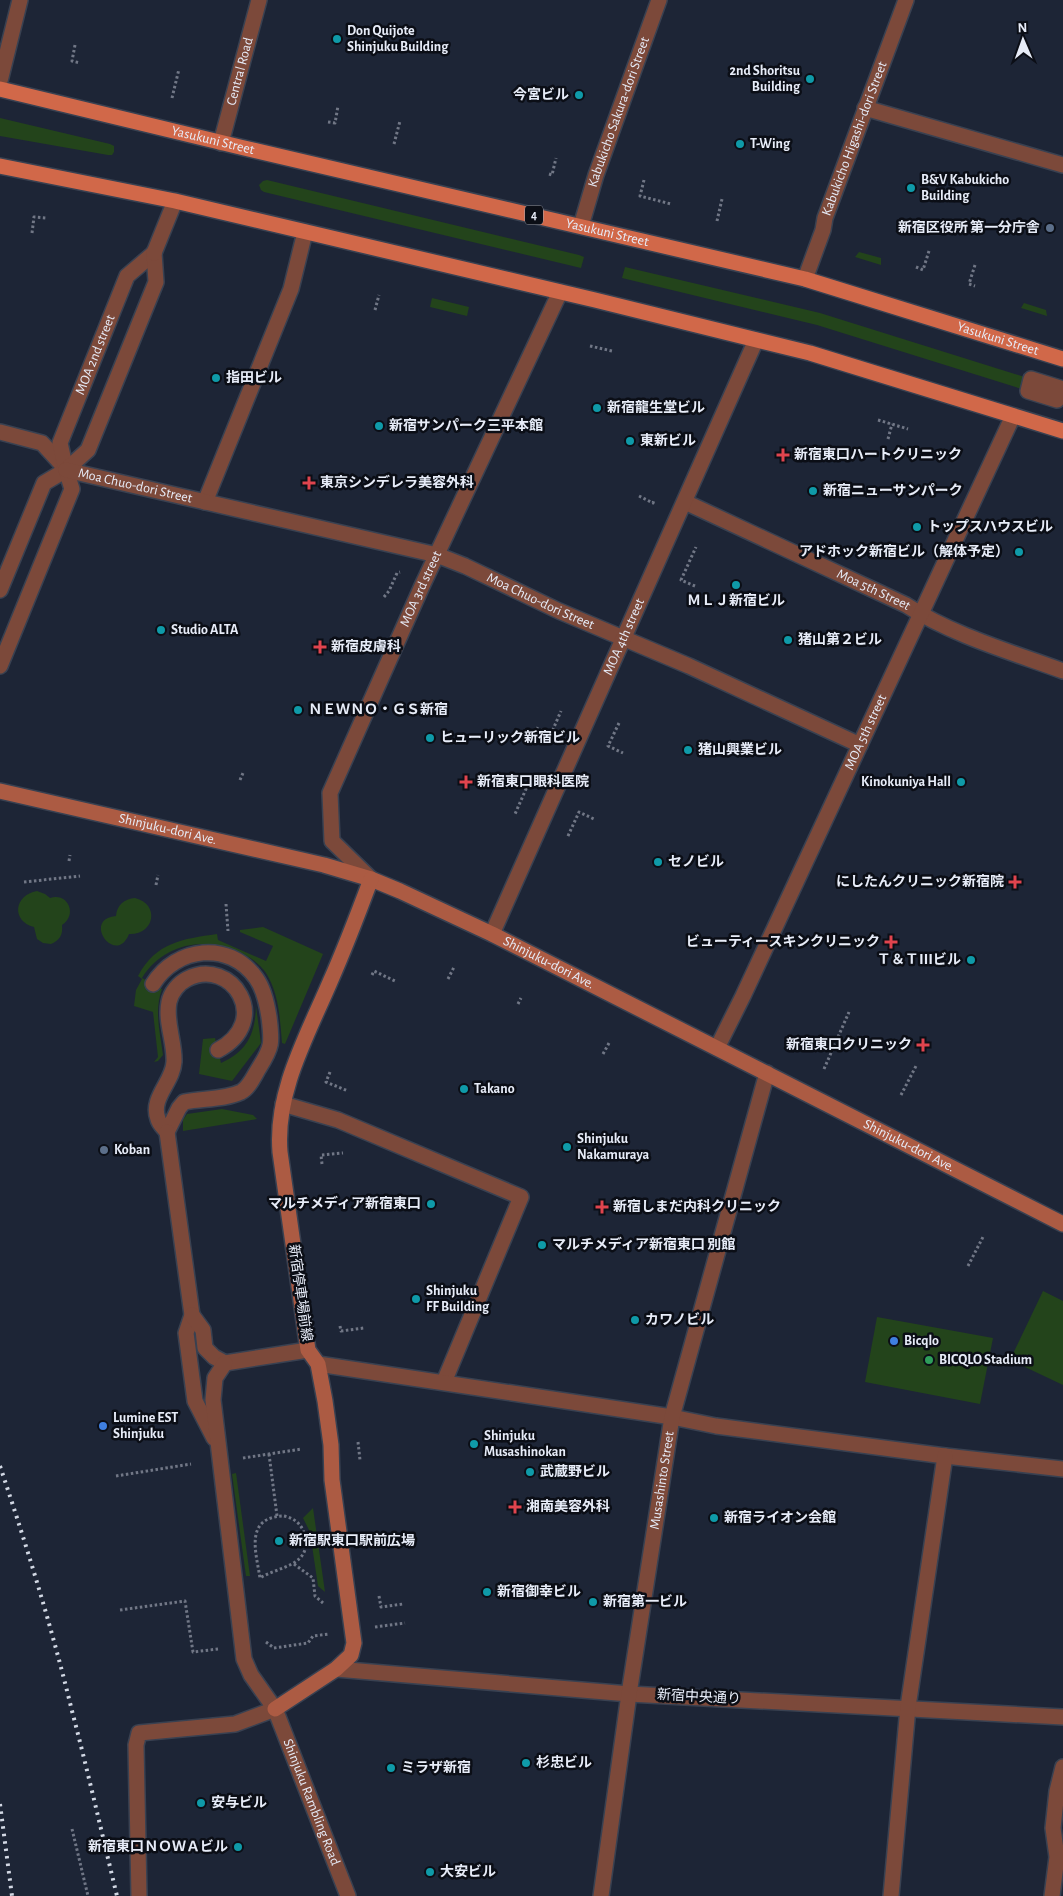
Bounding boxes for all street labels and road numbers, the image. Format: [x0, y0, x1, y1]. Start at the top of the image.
street label: Kabukicho Sakura-dori Street [586, 35, 652, 189]
street label: Central Road [224, 36, 256, 107]
street label: Kabukicho Higashi-dori Street [819, 59, 890, 218]
street label: Yasukuni Street [170, 124, 256, 157]
road number: 4 [525, 206, 543, 224]
street label: Yasukuni Street [564, 216, 651, 249]
street label: MOA 2nd street [73, 312, 118, 397]
street label: Yasukuni Street [955, 320, 1041, 358]
street label: Moa Chuo-dori Street [77, 466, 194, 506]
street label: MOA 3rd street [398, 548, 445, 629]
street label: Moa 5th Street [835, 567, 913, 613]
street label: Moa Chuo-dori Street [485, 570, 597, 632]
street label: MOA 4th street [601, 596, 647, 678]
street label: MOA 5th street [842, 692, 890, 772]
street label: Shinjuku-dori Ave. [117, 811, 218, 847]
street label: Shinjuku-dori Ave. [501, 934, 597, 992]
street label: Shinjuku-dori Ave. [861, 1117, 957, 1175]
street label: 新宿停車場前線 [286, 1243, 316, 1342]
street label: Musashinto Street [648, 1430, 677, 1531]
street label: 新宿中央通り [657, 1687, 741, 1706]
street label: Shinjuku Rambling Road [280, 1737, 342, 1867]

